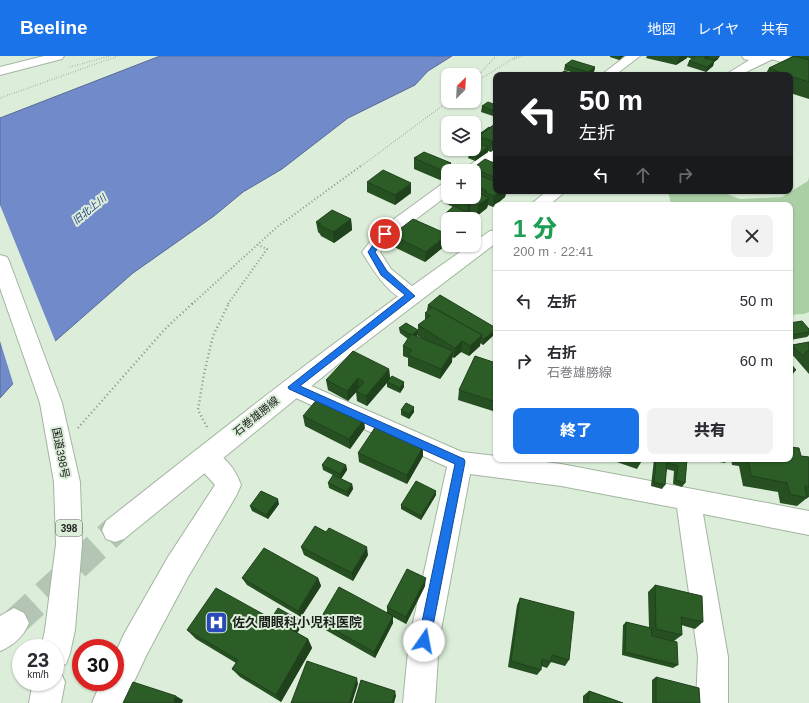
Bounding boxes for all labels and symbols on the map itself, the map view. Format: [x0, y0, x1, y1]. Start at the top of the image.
north arrow [441, 68, 481, 108]
water label: 旧北上川 [70, 192, 109, 226]
pin [368, 217, 402, 251]
street label: 石巻雄勝線 [231, 394, 281, 438]
street label: 国道398号 [50, 427, 72, 479]
road number: 398 [56, 520, 82, 536]
hospital icon: 佐久間眼科小児科医院 [203, 609, 229, 635]
place label: 佐久間眼科小児科医院 [232, 615, 362, 630]
position arrow [403, 620, 445, 662]
speed limit sign: 30 [72, 639, 124, 691]

